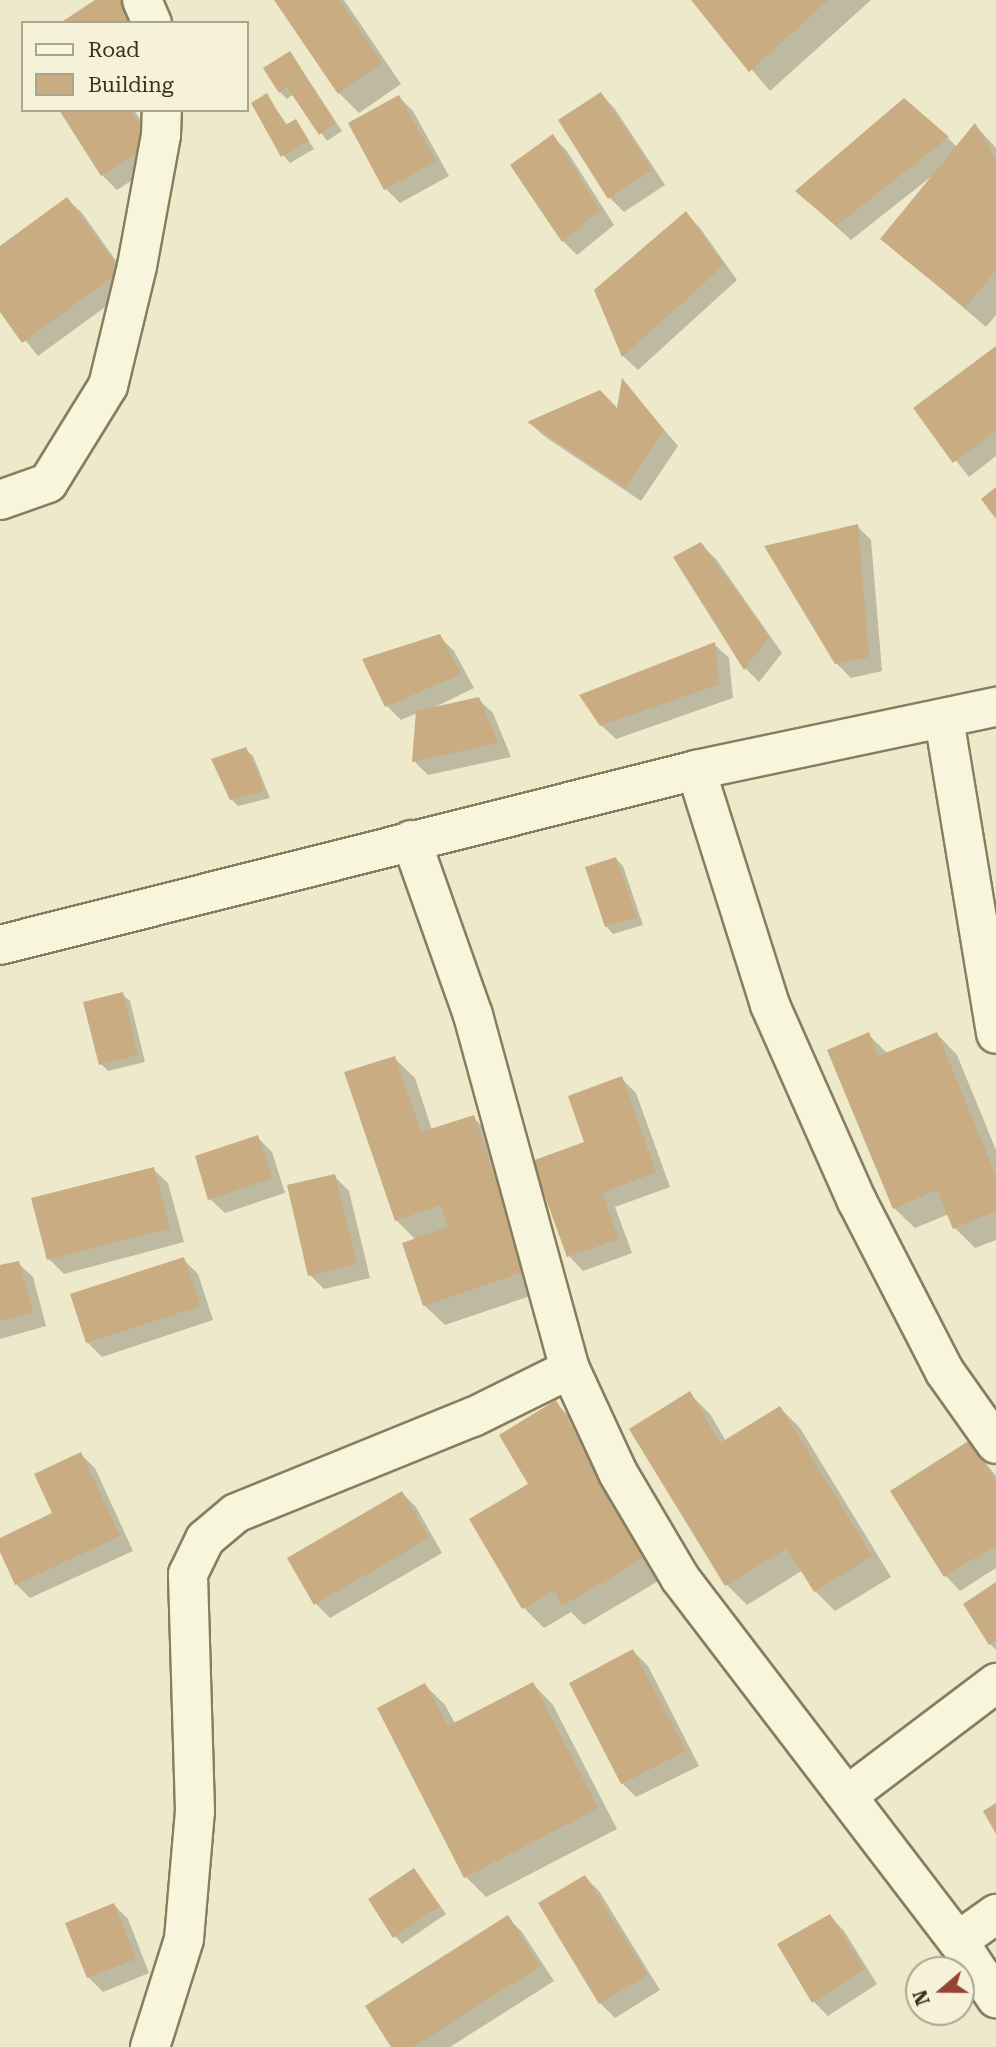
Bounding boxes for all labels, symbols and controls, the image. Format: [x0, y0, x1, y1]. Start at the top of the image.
legend [21, 21, 248, 112]
text: Road [88, 38, 140, 62]
text: Building [88, 73, 174, 97]
north arrow [905, 1956, 975, 2026]
text: N [908, 1987, 935, 2008]

